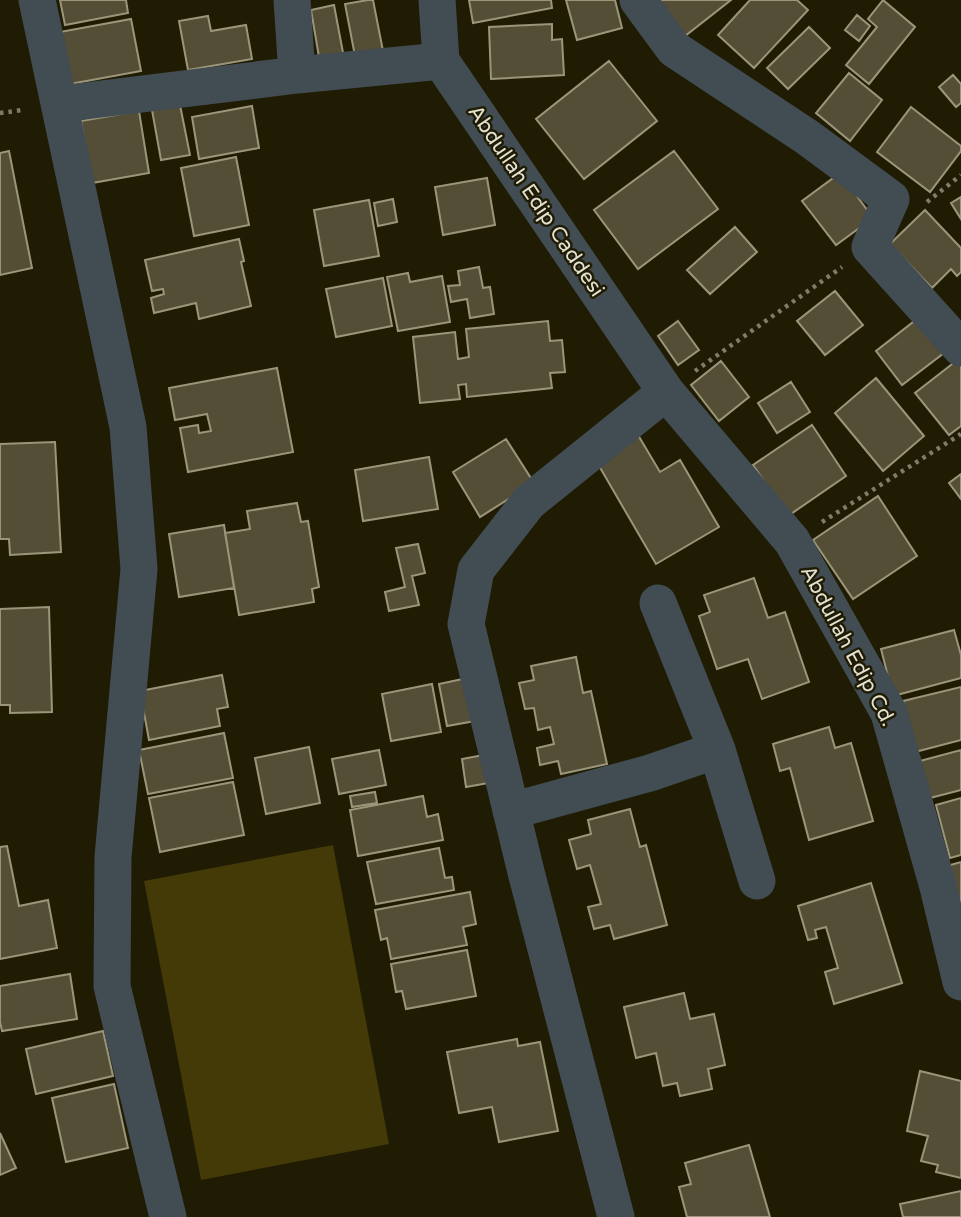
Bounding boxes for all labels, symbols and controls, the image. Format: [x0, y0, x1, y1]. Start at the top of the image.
street label: Abdullah Edip Caddesi [463, 100, 609, 302]
street label: Abdullah Edip Cd. [795, 561, 901, 731]

